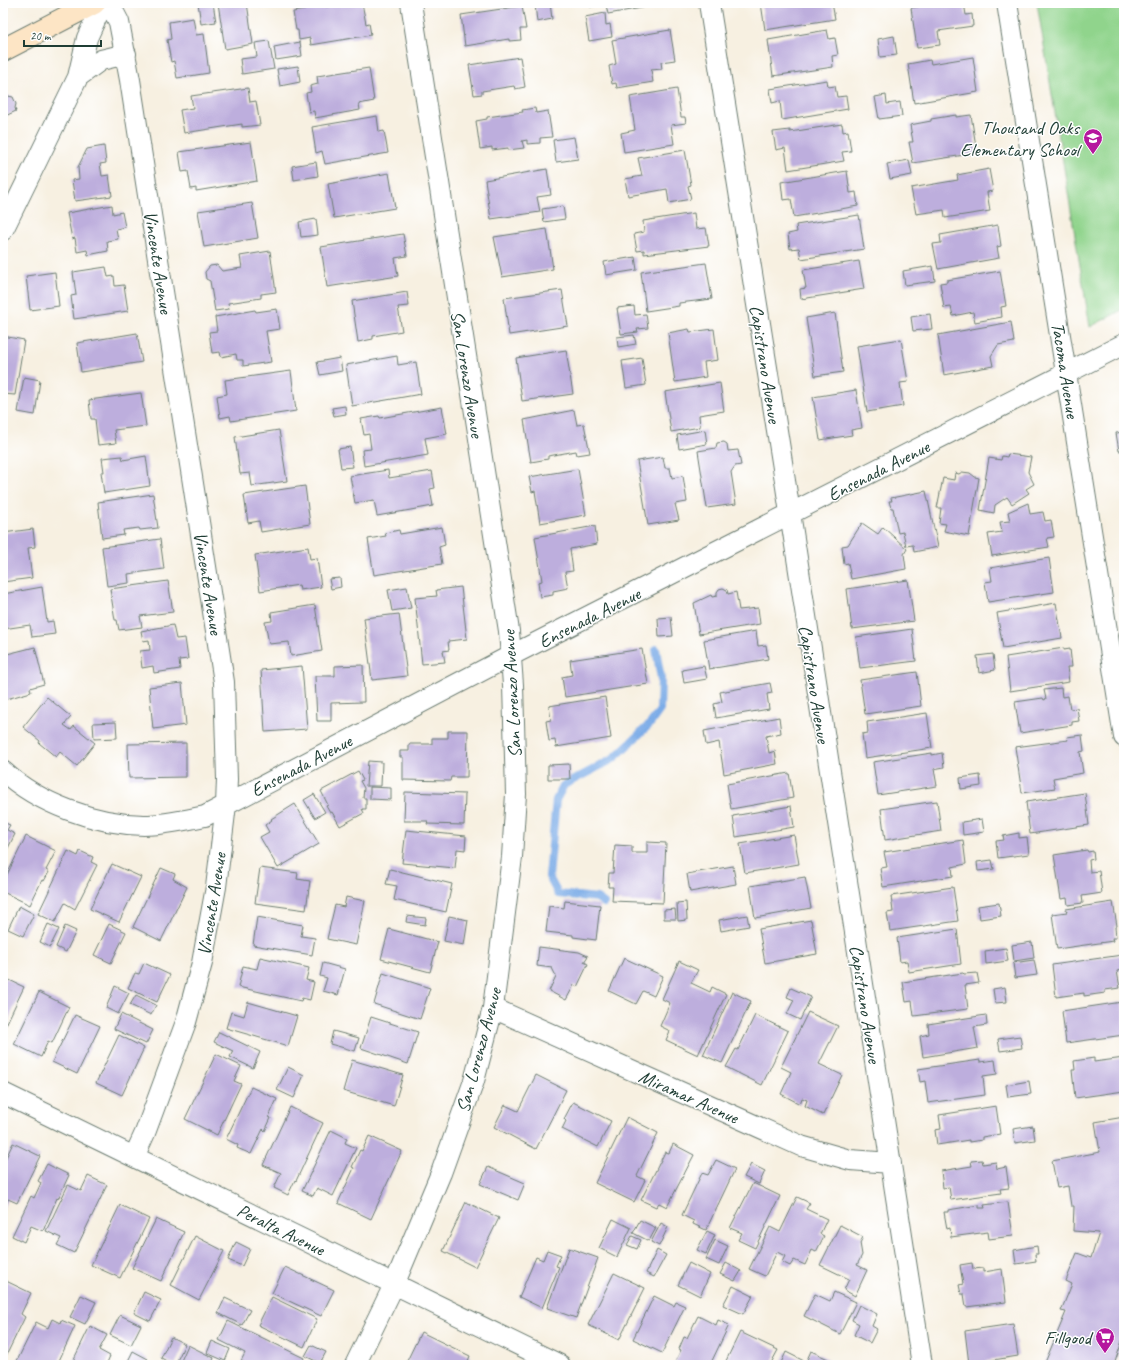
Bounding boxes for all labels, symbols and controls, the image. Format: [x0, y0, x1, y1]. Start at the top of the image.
scale bar [24, 22, 101, 48]
text: 20 m [30, 28, 52, 44]
place label: Thousand Oaks Elementary School [960, 116, 1083, 162]
school or university icon: Thousand Oaks Elementary School [1082, 127, 1104, 155]
street label: Vincente Avenue [138, 209, 178, 317]
street label: Capistrano Avenue [744, 303, 786, 427]
street label: San Lorenzo Avenue [445, 309, 489, 441]
street label: Tacoma Avenue [1046, 321, 1085, 421]
street label: Ensenada Avenue [824, 434, 935, 507]
street label: Vincente Avenue [188, 530, 228, 638]
street label: Ensenada Avenue [535, 581, 646, 654]
street label: Capistrano Avenue [793, 623, 835, 747]
street label: San Lorenzo Avenue [497, 628, 527, 758]
street label: Ensenada Avenue [247, 728, 358, 803]
street label: Vincente Avenue [192, 849, 232, 957]
street label: Capistrano Avenue [844, 943, 886, 1067]
street label: San Lorenzo Avenue [451, 984, 508, 1115]
street label: Miramar Avenue [635, 1064, 744, 1130]
street label: Peralta Avenue [233, 1198, 330, 1262]
place label: Fillgood [1045, 1326, 1095, 1350]
supermarket icon: Fillgood [1094, 1326, 1116, 1354]

